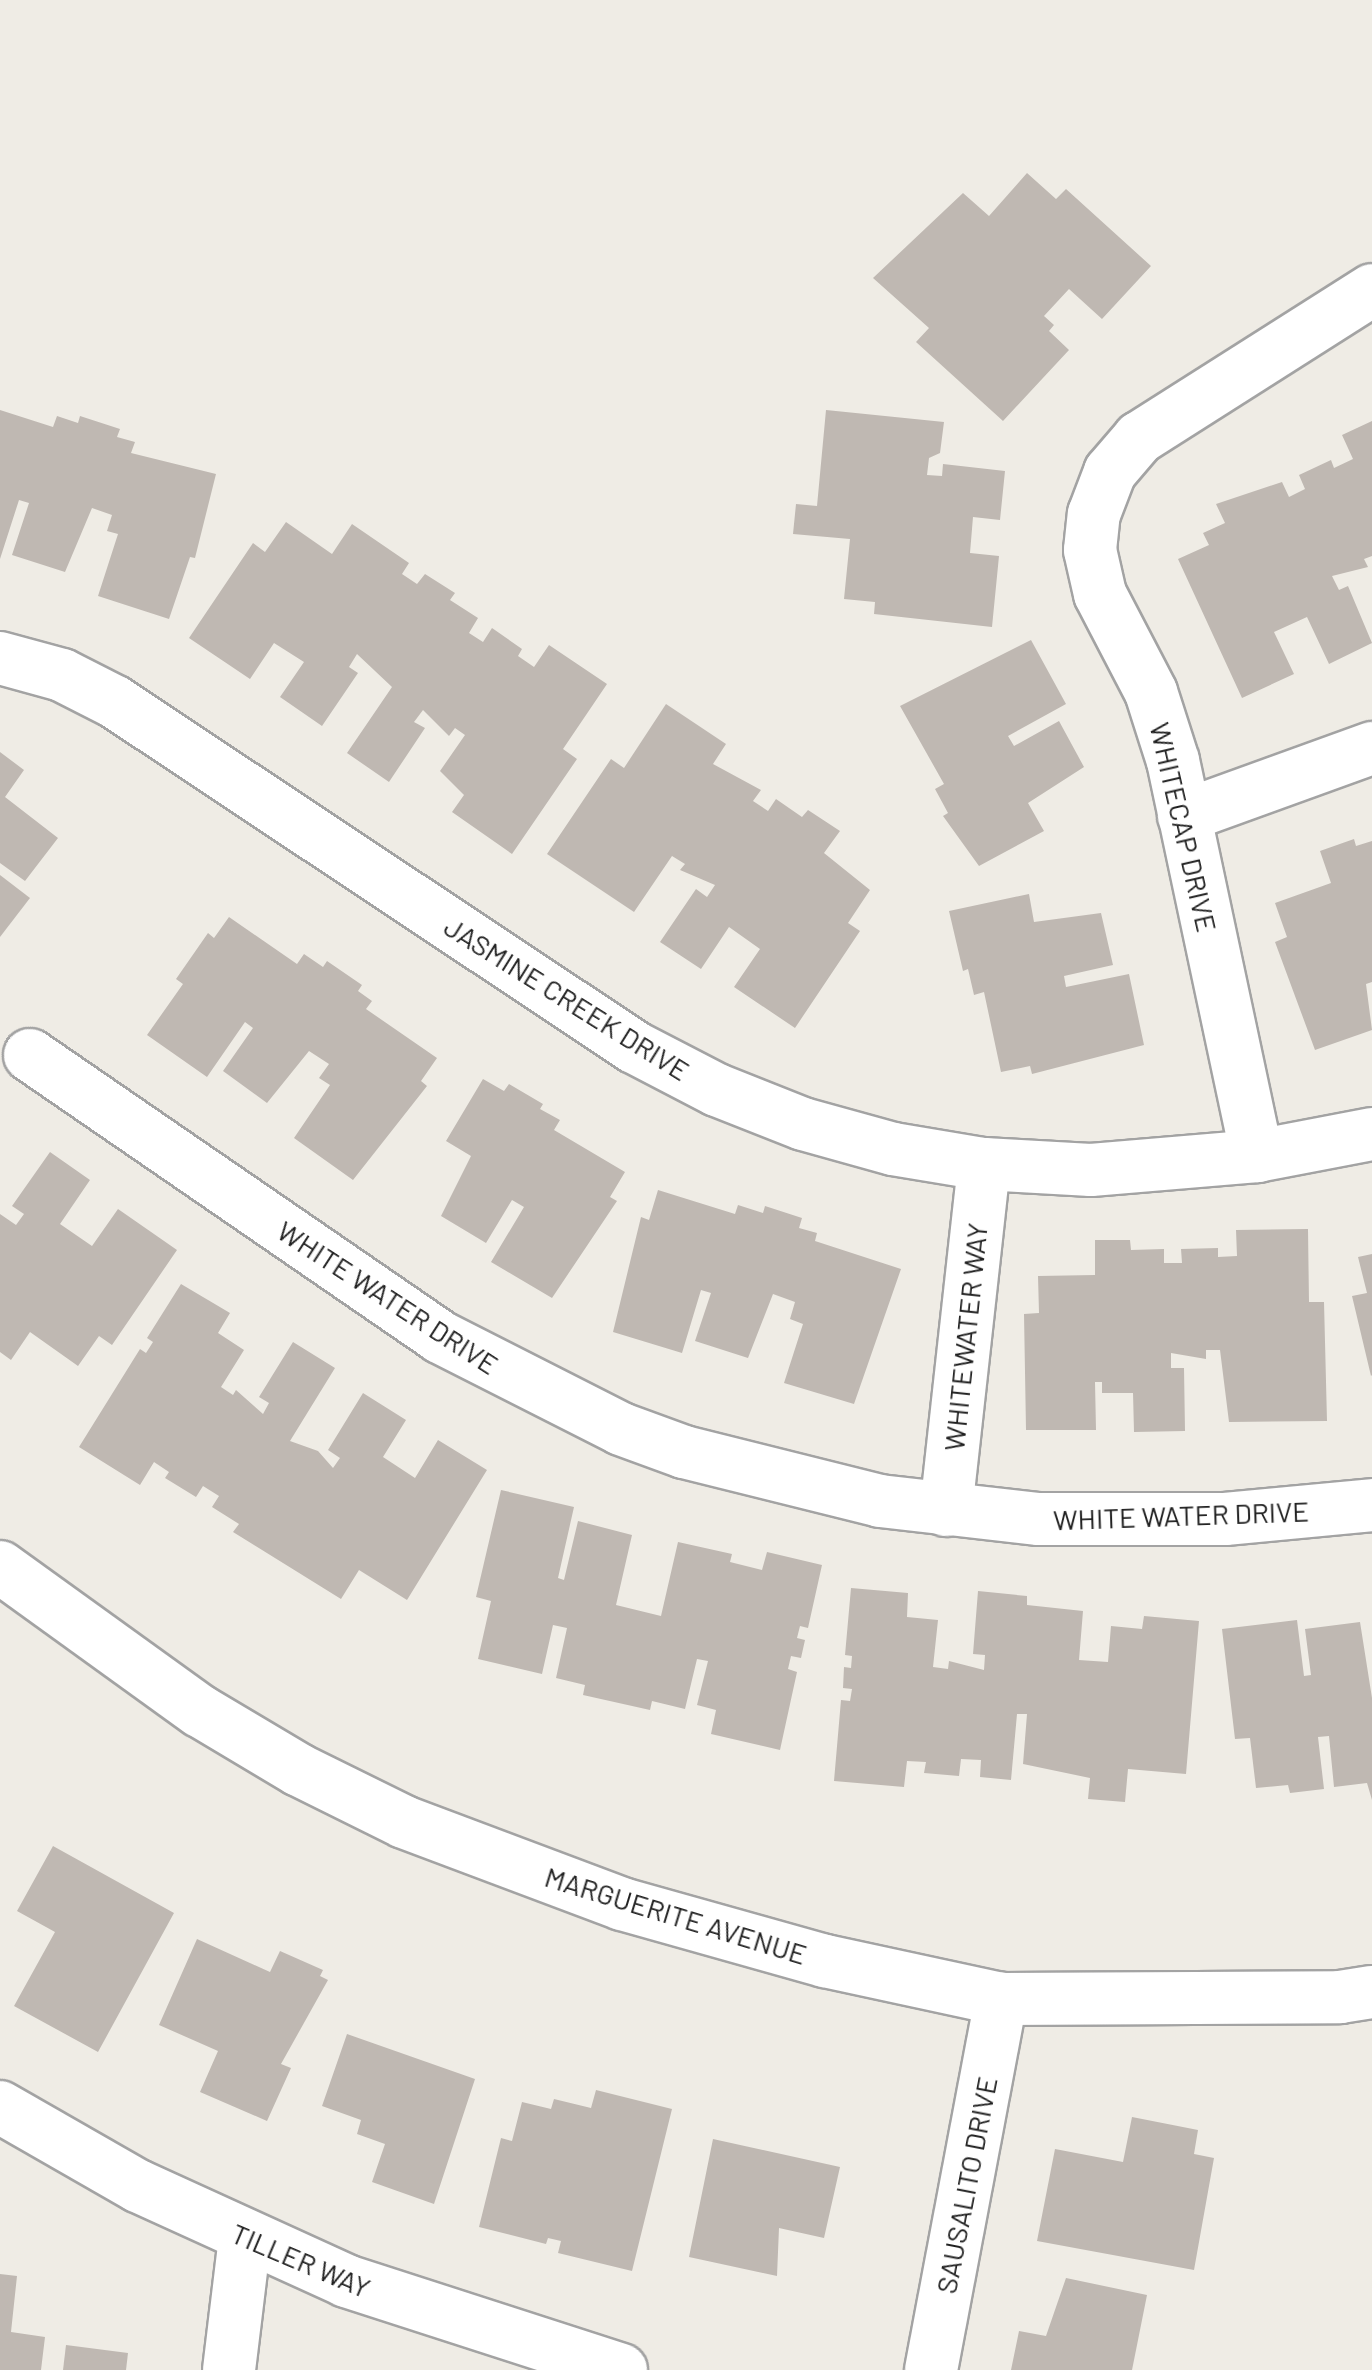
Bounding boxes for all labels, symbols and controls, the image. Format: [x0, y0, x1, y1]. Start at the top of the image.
street label: WHITECAP DRIVE [1144, 719, 1224, 935]
street label: JASMINE CREEK DRIVE [438, 909, 696, 1087]
street label: WHITE WATER DRIVE [271, 1213, 505, 1381]
street label: WHITEWATER WAY [936, 1221, 994, 1453]
street label: WHITE WATER DRIVE [1052, 1494, 1310, 1536]
street label: MARGUERITE AVENUE [541, 1859, 811, 1971]
street label: SAUSALITO DRIVE [929, 2074, 1003, 2296]
street label: TILLER WAY [227, 2216, 375, 2304]

